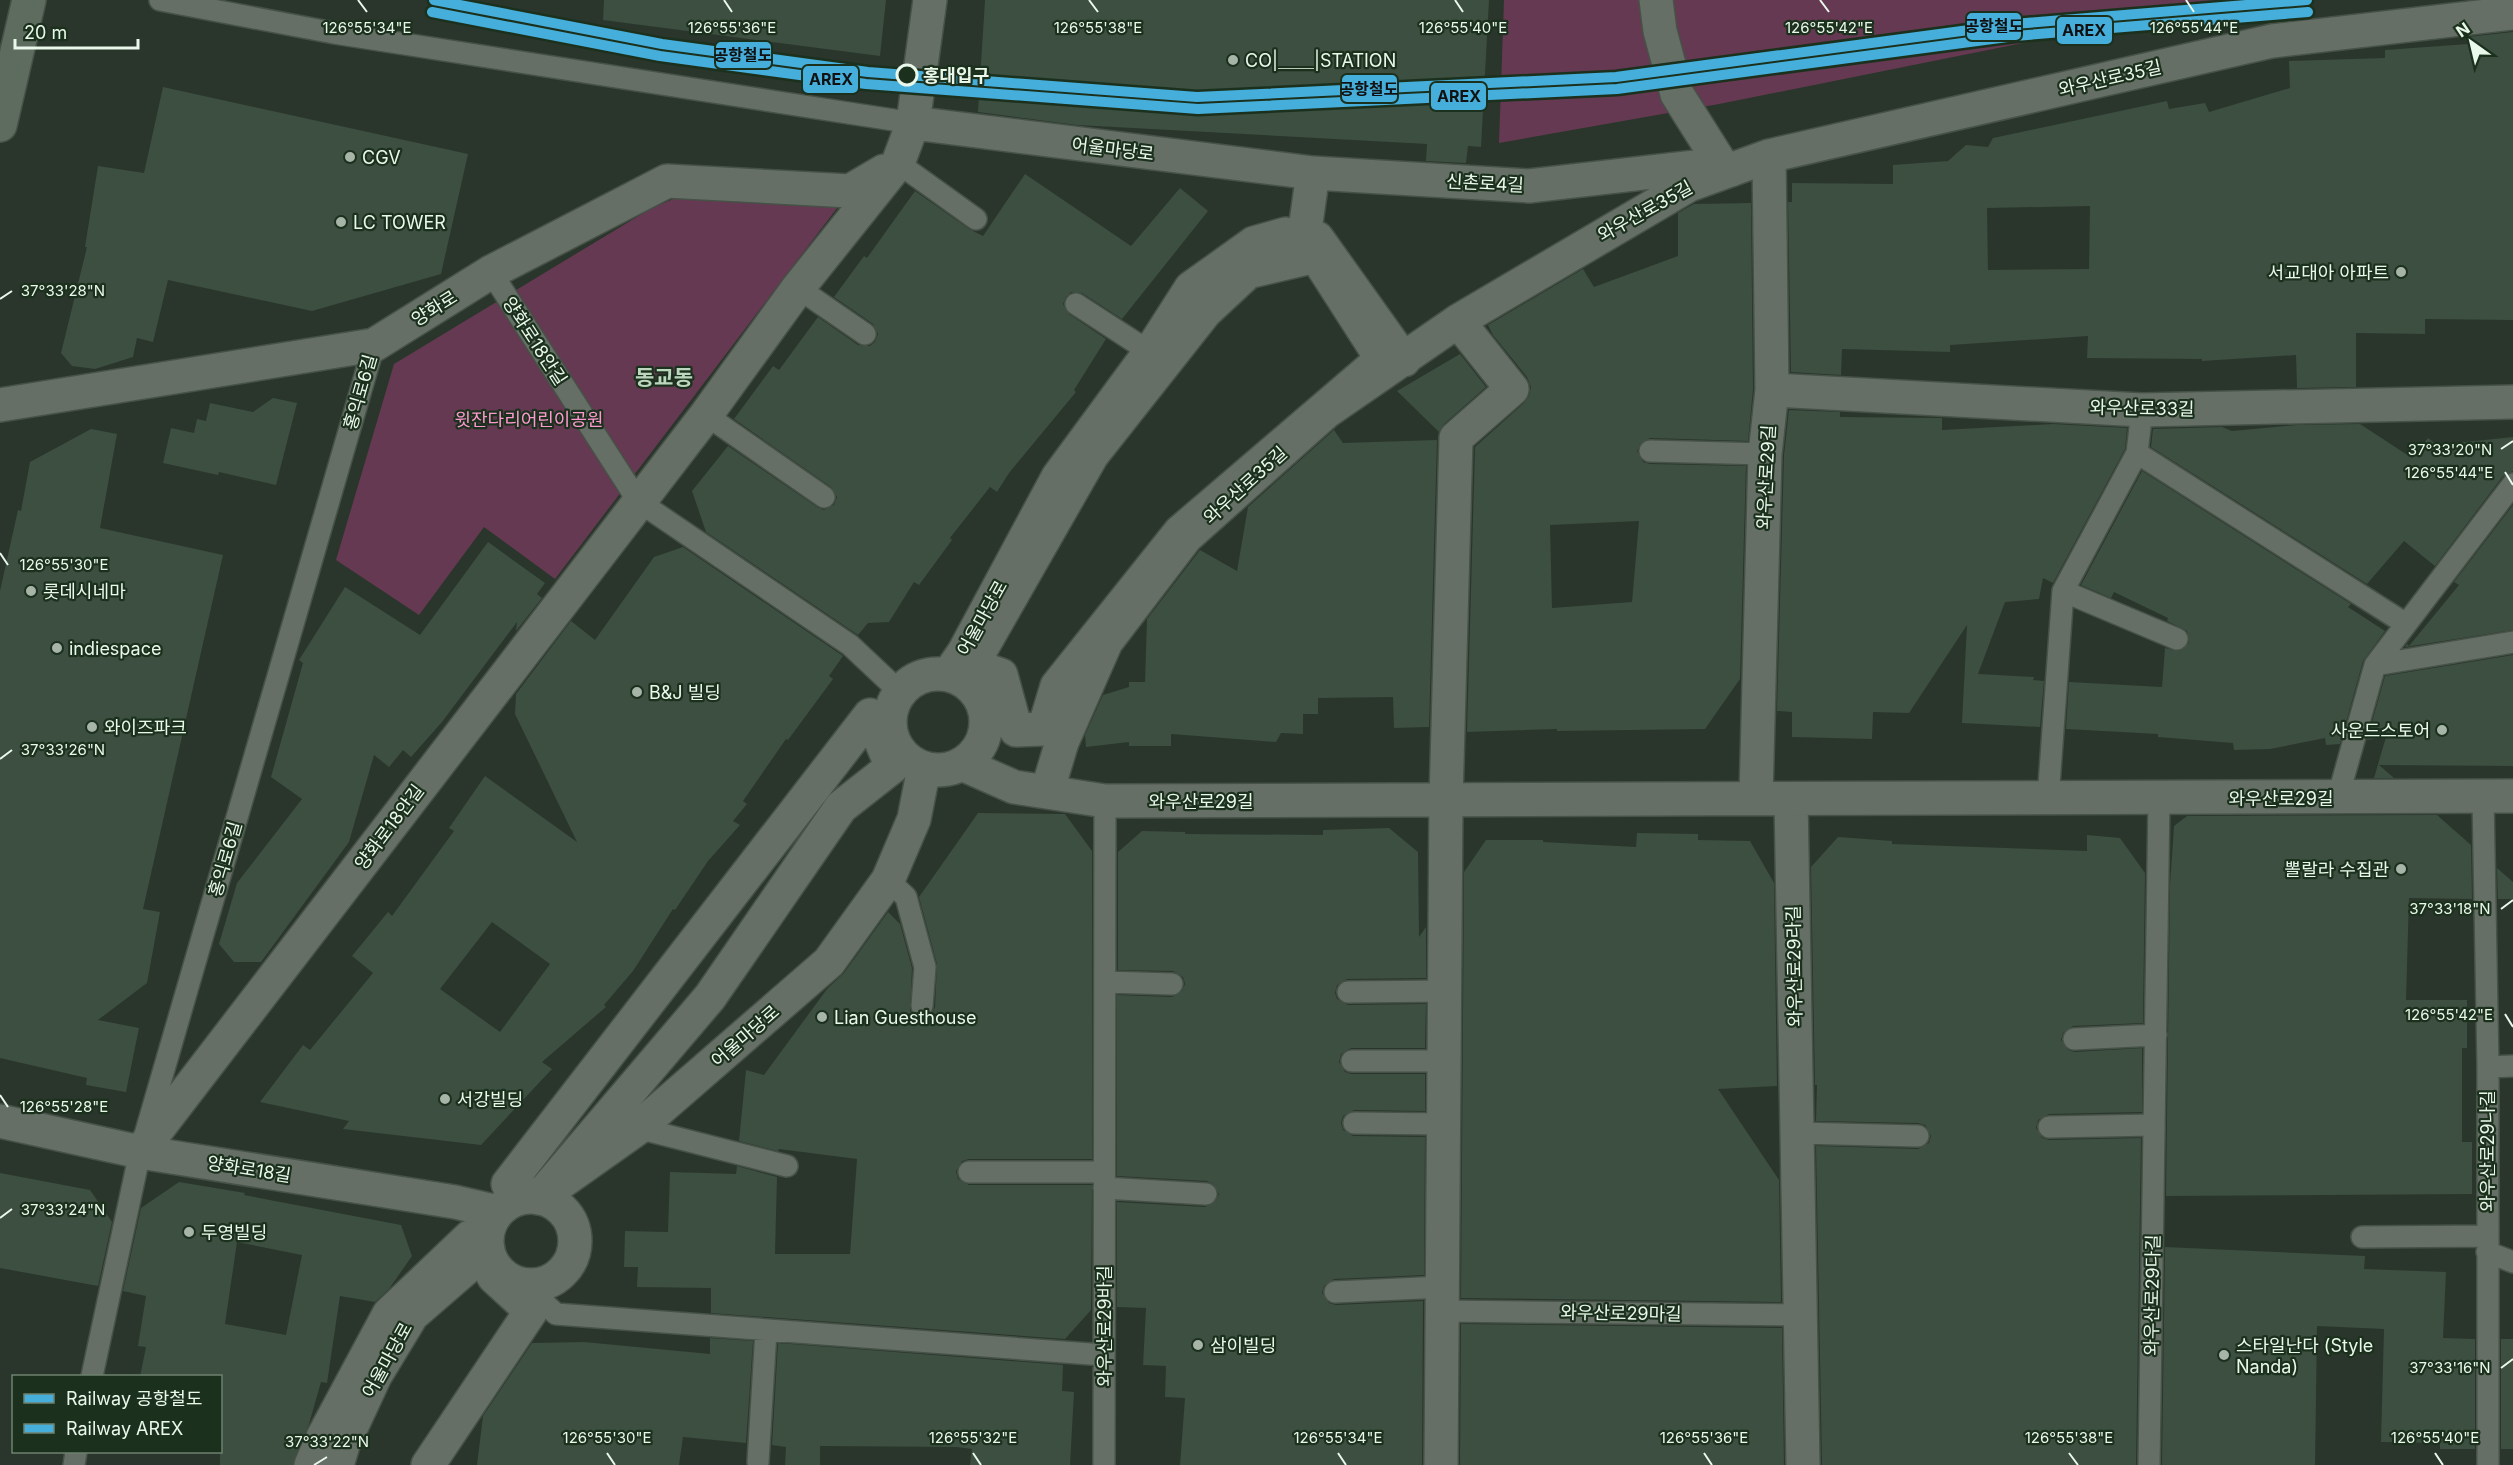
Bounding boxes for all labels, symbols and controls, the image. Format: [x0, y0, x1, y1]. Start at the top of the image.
scale bar [15, 12, 138, 50]
line badge: 공항철도 [1966, 12, 2022, 41]
north arrow [2441, 12, 2501, 72]
text: 공항철도 [1965, 16, 2023, 36]
line badge: AREX [2056, 16, 2113, 45]
text: 126°55'34"E [322, 18, 412, 37]
text: 126°55'36"E [688, 18, 776, 37]
text: 126°55'38"E [1054, 18, 1142, 37]
text: 126°55'40"E [1419, 18, 1507, 37]
text: 126°55'42"E [1785, 18, 1873, 37]
text: 126°55'44"E [2150, 18, 2238, 37]
text: N [2452, 18, 2473, 41]
text: AREX [2062, 20, 2106, 40]
text: 20 m [24, 22, 67, 43]
line badge: 공항철도 [715, 41, 772, 69]
text: 공항철도 [714, 45, 772, 65]
place label: CO|＿＿|STATION [1245, 49, 1396, 71]
marker: CO|＿＿|STATION [1226, 53, 1240, 67]
street label: 와우산로35길 [2057, 56, 2163, 100]
marker: 홍대입구 [896, 64, 918, 86]
line badge: AREX [802, 65, 859, 94]
place label: 홍대입구 [923, 65, 989, 86]
text: AREX [809, 69, 853, 89]
line badge: 공항철도 [1341, 74, 1398, 103]
text: 공항철도 [1340, 79, 1398, 99]
line badge: AREX [1430, 82, 1487, 111]
text: AREX [1437, 86, 1481, 106]
street label: 어울마당로 [1071, 134, 1155, 164]
place label: CGV [362, 147, 401, 168]
marker: CGV [343, 150, 357, 164]
street label: 신촌로4길 [1446, 170, 1524, 196]
street label: 와우산로35길 [1594, 176, 1696, 246]
place label: LC TOWER [353, 212, 446, 233]
marker: LC TOWER [334, 215, 348, 229]
place label: 서교대아 아파트 [2268, 262, 2389, 283]
marker: 서교대아 아파트 [2394, 265, 2408, 279]
text: 37°33'28"N [21, 281, 105, 300]
street label: 양화로 [407, 286, 461, 330]
street label: 양화로18안길 [499, 293, 571, 389]
street label: 홍익로6길 [339, 352, 381, 432]
district label: 동교동 [635, 365, 693, 390]
street label: 와우산로33길 [2089, 397, 2195, 419]
park label: 윗잔다리어린이공원 [454, 409, 604, 430]
street label: 와우산로29길 [1753, 424, 1779, 530]
text: 37°33'20"N [2408, 440, 2492, 459]
street label: 와우산로35길 [1199, 442, 1291, 528]
text: 126°55'44"E [2405, 463, 2493, 482]
text: 126°55'30"E [20, 555, 108, 574]
street label: 어울마당로 [953, 577, 1011, 659]
place label: 롯데시네마 [43, 581, 126, 602]
marker: 롯데시네마 [24, 584, 38, 598]
place label: indiespace [69, 638, 161, 659]
marker: indiespace [50, 641, 64, 655]
place label: B&J 빌딩 [649, 682, 721, 703]
marker: B&J 빌딩 [630, 685, 644, 699]
place label: 와이즈파크 [104, 717, 187, 738]
marker: 와이즈파크 [85, 720, 99, 734]
place label: 사운드스토어 [2331, 720, 2430, 741]
marker: 사운드스토어 [2435, 723, 2449, 737]
text: 37°33'26"N [21, 740, 105, 759]
street label: 양화로18안길 [350, 780, 428, 874]
street label: 와우산로29길 [2229, 788, 2333, 809]
street label: 와우산로29길 [1149, 791, 1253, 812]
street label: 홍익로6길 [204, 819, 246, 899]
place label: 뽈랄라 수집관 [2285, 859, 2389, 880]
marker: 뽈랄라 수집관 [2394, 862, 2408, 876]
text: 37°33'18"N [2409, 899, 2491, 918]
street label: 와우산로29라길 [1782, 905, 1806, 1027]
street label: 어울마당로 [707, 1001, 783, 1071]
text: 126°55'42"E [2405, 1005, 2493, 1024]
place label: Lian Guesthouse [834, 1007, 976, 1028]
marker: Lian Guesthouse [815, 1010, 829, 1024]
place label: 서강빌딩 [457, 1089, 523, 1110]
street label: 와우산로29나길 [2477, 1090, 2498, 1212]
marker: 서강빌딩 [438, 1092, 452, 1106]
text: 126°55'28"E [20, 1097, 108, 1116]
street label: 양화로18길 [206, 1152, 292, 1186]
text: 37°33'24"N [21, 1200, 105, 1219]
place label: 두영빌딩 [201, 1222, 267, 1243]
marker: 두영빌딩 [182, 1225, 196, 1239]
street label: 와우산로29다길 [2140, 1234, 2164, 1356]
street label: 와우산로29바길 [1094, 1265, 1115, 1387]
street label: 와우산로29마길 [1560, 1301, 1682, 1325]
street label: 어울마당로 [358, 1319, 416, 1401]
place label: 삼이빌딩 [1210, 1335, 1276, 1356]
place label: 스타일난다 (Style Nanda) [2236, 1335, 2373, 1377]
marker: 삼이빌딩 [1191, 1338, 1205, 1352]
marker: 스타일난다 (Style Nanda) [2217, 1348, 2231, 1362]
text: 37°33'16"N [2409, 1358, 2491, 1377]
legend [12, 1375, 222, 1453]
text: Railway 공항철도 [66, 1388, 202, 1409]
text: Railway AREX [66, 1418, 183, 1439]
text: 126°55'30"E [563, 1428, 651, 1447]
text: 126°55'32"E [929, 1428, 1017, 1447]
text: 126°55'34"E [1293, 1428, 1383, 1447]
text: 126°55'36"E [1660, 1428, 1748, 1447]
text: 126°55'38"E [2025, 1428, 2113, 1447]
text: 126°55'40"E [2391, 1428, 2479, 1447]
text: 37°33'22"N [285, 1432, 369, 1451]

